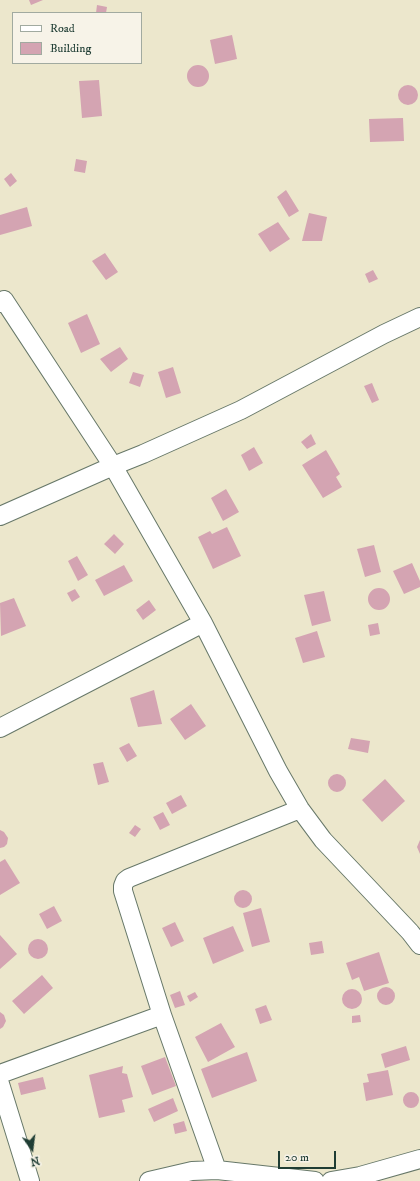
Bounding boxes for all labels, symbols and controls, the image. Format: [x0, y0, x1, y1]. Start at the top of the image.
legend [12, 12, 142, 64]
text: Road [50, 21, 75, 36]
text: Building [50, 41, 91, 56]
north arrow [12, 1129, 52, 1169]
scale bar [280, 1143, 338, 1169]
text: 20 m [285, 1150, 309, 1165]
text: N [29, 1153, 41, 1169]

